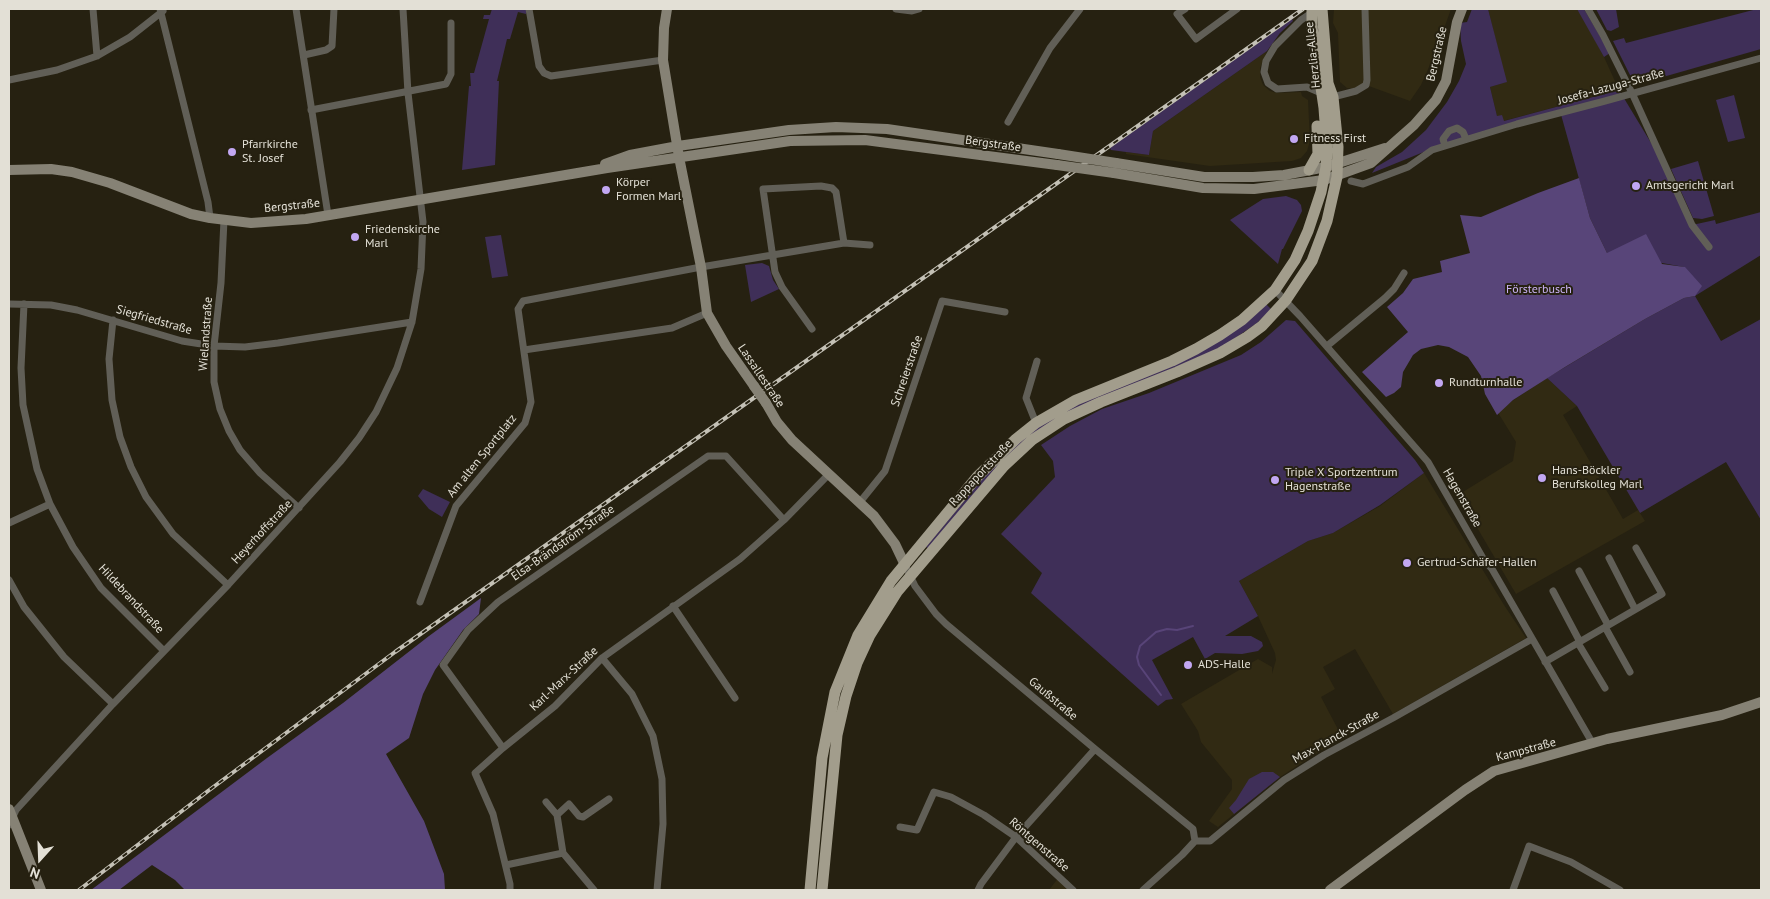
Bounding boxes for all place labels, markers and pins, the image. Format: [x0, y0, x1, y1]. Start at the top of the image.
place label: Fitness First [1304, 132, 1366, 146]
marker: Fitness First [1288, 133, 1300, 145]
place label: Pfarrkirche St. Josef [242, 138, 298, 166]
marker: Pfarrkirche St. Josef [226, 146, 238, 158]
place label: Körper Formen Marl [616, 176, 681, 204]
place label: Amtsgericht Marl [1646, 179, 1734, 193]
marker: Amtsgericht Marl [1630, 180, 1642, 192]
marker: Körper Formen Marl [600, 184, 612, 196]
place label: Friedenskirche Marl [365, 223, 440, 251]
marker: Friedenskirche Marl [349, 231, 361, 243]
place label: Rundturnhalle [1449, 376, 1522, 390]
marker: Rundturnhalle [1433, 377, 1445, 389]
place label: Hans-Böckler Berufskolleg Marl [1552, 464, 1642, 492]
place label: Triple X Sportzentrum Hagenstraße [1285, 466, 1398, 494]
marker: Hans-Böckler Berufskolleg Marl [1536, 472, 1548, 484]
marker: Triple X Sportzentrum Hagenstraße [1269, 474, 1281, 486]
place label: Gertrud-Schäfer-Hallen [1417, 556, 1536, 570]
marker: Gertrud-Schäfer-Hallen [1401, 557, 1413, 569]
place label: ADS-Halle [1198, 658, 1251, 672]
marker: ADS-Halle [1182, 659, 1194, 671]

